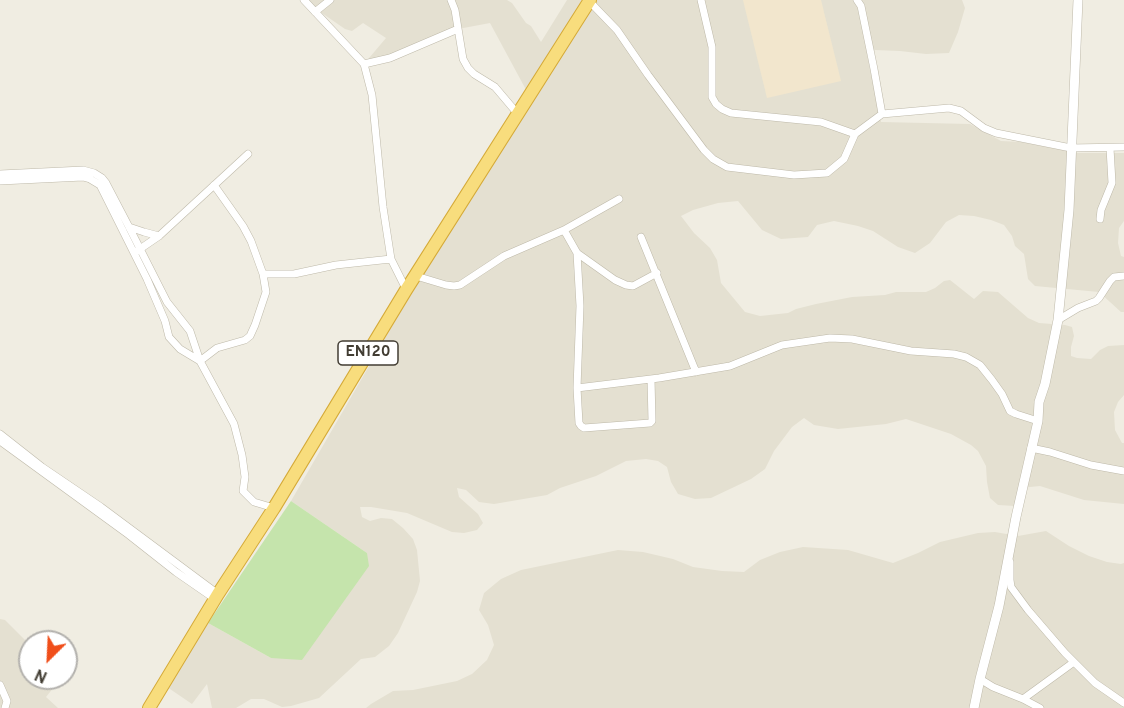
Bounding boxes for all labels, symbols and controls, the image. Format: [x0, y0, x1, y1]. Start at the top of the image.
road number: EN120 [338, 341, 398, 365]
north arrow [18, 630, 78, 690]
text: N [32, 663, 51, 686]

